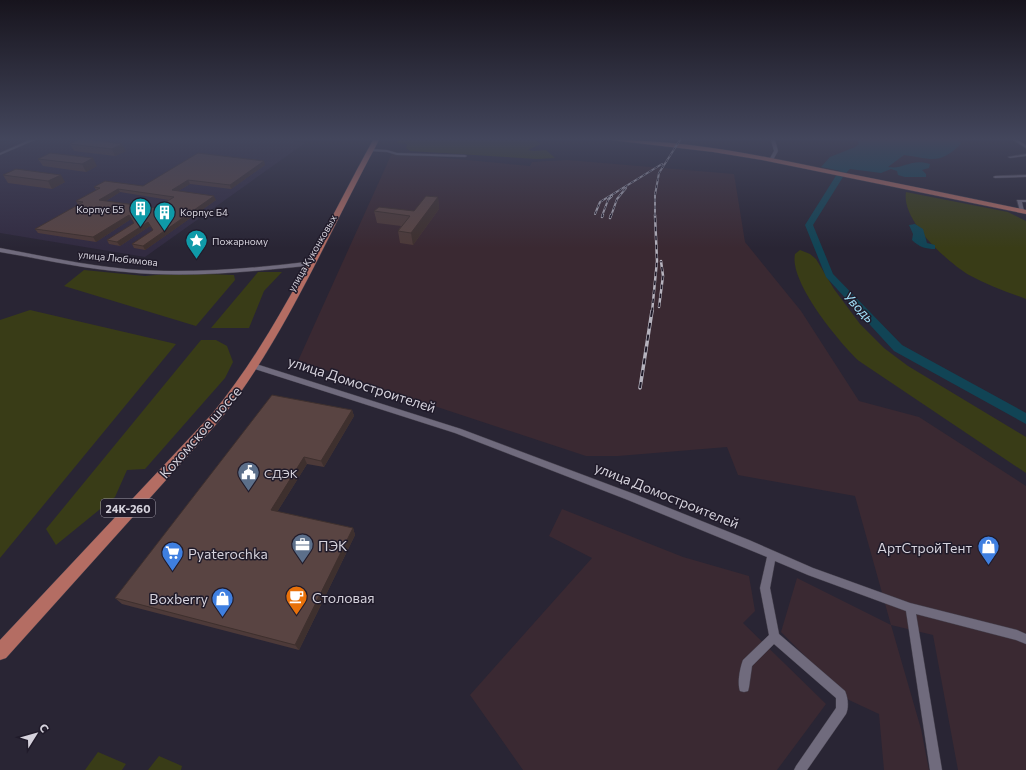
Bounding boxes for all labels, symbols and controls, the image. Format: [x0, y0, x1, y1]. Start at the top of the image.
building icon: Корпус Б5 [127, 196, 153, 229]
building icon: Корпус Б4 [151, 199, 177, 232]
place label: Корпус Б5 [76, 203, 124, 215]
place label: Корпус Б4 [180, 206, 228, 218]
street label: улица Куконковых [285, 212, 339, 293]
place icon: Пожарному [184, 228, 210, 261]
place label: Пожарному [212, 235, 268, 247]
street label: улица Любимова [77, 248, 159, 268]
water label: Уводь [840, 288, 878, 326]
street label: улица Домостроителей [286, 352, 438, 416]
street label: Кохомское шоссе [156, 383, 244, 481]
street label: улица Домостроителей [592, 458, 742, 532]
public building icon: СДЭК [235, 460, 261, 493]
place label: СДЭК [264, 466, 298, 480]
road number: 24К-260 [101, 499, 155, 517]
office icon: ПЭК [289, 532, 315, 565]
shop icon: АртСтройТент [975, 534, 1001, 567]
place label: ПЭК [318, 537, 347, 554]
place label: АртСтройТент [877, 539, 972, 556]
supermarket icon: Pyaterochka [159, 540, 185, 573]
place label: Pyaterochka [188, 545, 268, 562]
cafe icon: Столовая [283, 584, 309, 617]
shop icon: Boxberry [210, 585, 236, 618]
place label: Столовая [312, 589, 375, 606]
place label: Boxberry [149, 590, 208, 607]
north arrow [16, 714, 56, 754]
text: С [37, 721, 52, 735]

